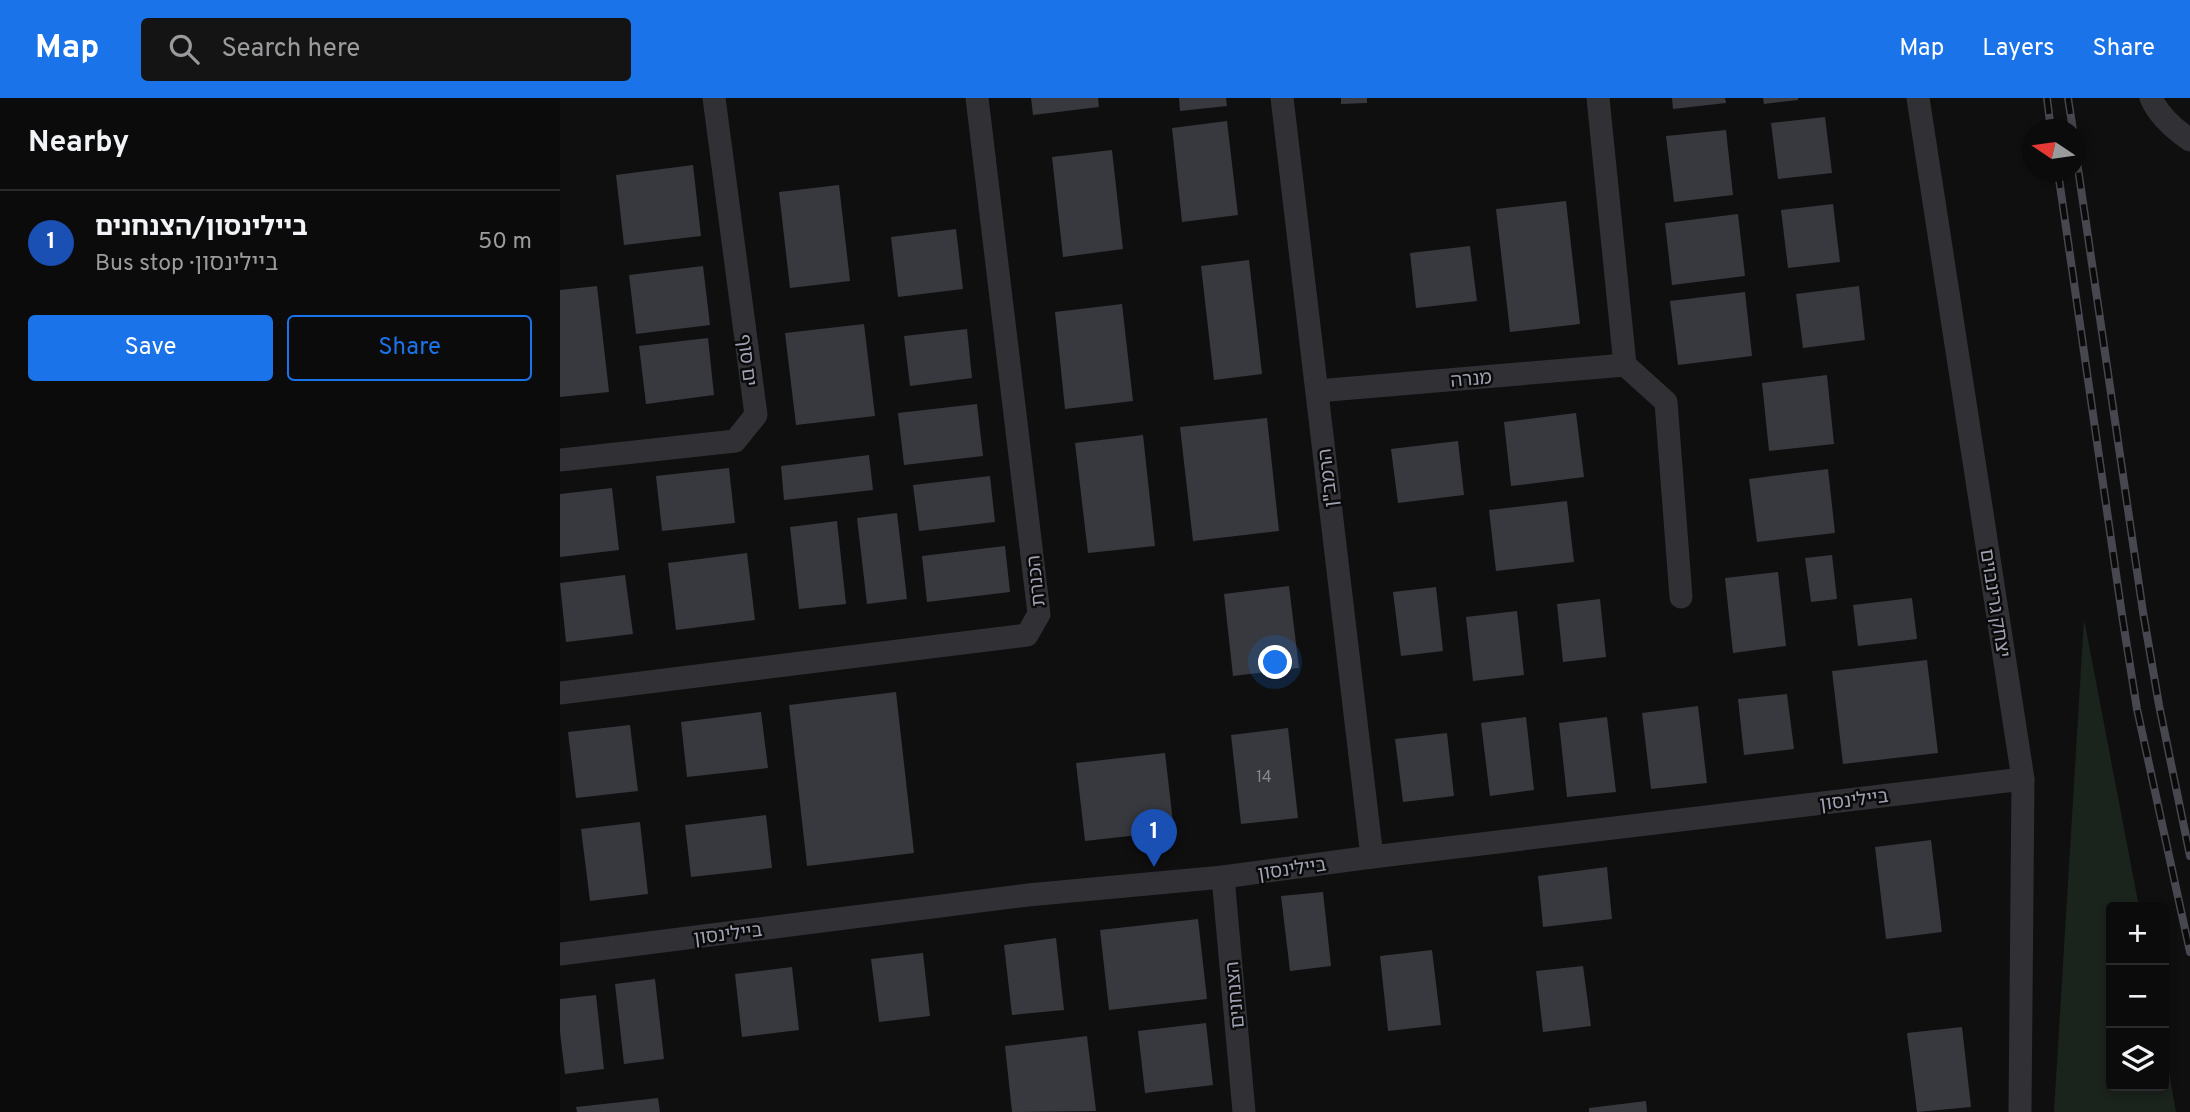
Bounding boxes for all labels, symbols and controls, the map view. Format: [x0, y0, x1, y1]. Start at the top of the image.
search box [141, 18, 631, 81]
text: Map [35, 28, 99, 70]
icon: search [165, 30, 203, 68]
text: Search here [221, 33, 360, 66]
text: Map [1899, 34, 1944, 64]
text: Layers [1982, 34, 2054, 64]
text: Share [2092, 34, 2155, 64]
north arrow [2022, 119, 2085, 182]
text: Nearby [28, 125, 129, 162]
text: ביילינסון/הצנחנים [95, 212, 308, 245]
text: 1 [46, 228, 56, 257]
text: 50 m [478, 228, 532, 257]
text: Bus stop · ביילינסון [95, 250, 278, 279]
button: Save [28, 315, 273, 381]
button: Share [287, 315, 532, 381]
street label: ים סוף [731, 333, 761, 388]
street label: מנרה [1449, 366, 1493, 394]
street label: הרמב"ן [1313, 447, 1344, 509]
street label: יצחק גרינבוים [1974, 547, 2014, 659]
street label: הכנרת [1022, 554, 1052, 608]
your location [1258, 645, 1292, 679]
house number: 14 [1256, 768, 1272, 788]
street label: ביילינסון [1819, 785, 1890, 817]
pin: 1 [1131, 809, 1177, 867]
street label: ביילינסון [1256, 853, 1328, 887]
map controls [2106, 902, 2169, 1091]
button: + [2106, 902, 2169, 965]
street label: ביילינסון [693, 919, 764, 951]
street label: הצנחנים [1221, 960, 1251, 1029]
button: − [2106, 965, 2169, 1028]
button: layers [2106, 1028, 2169, 1091]

